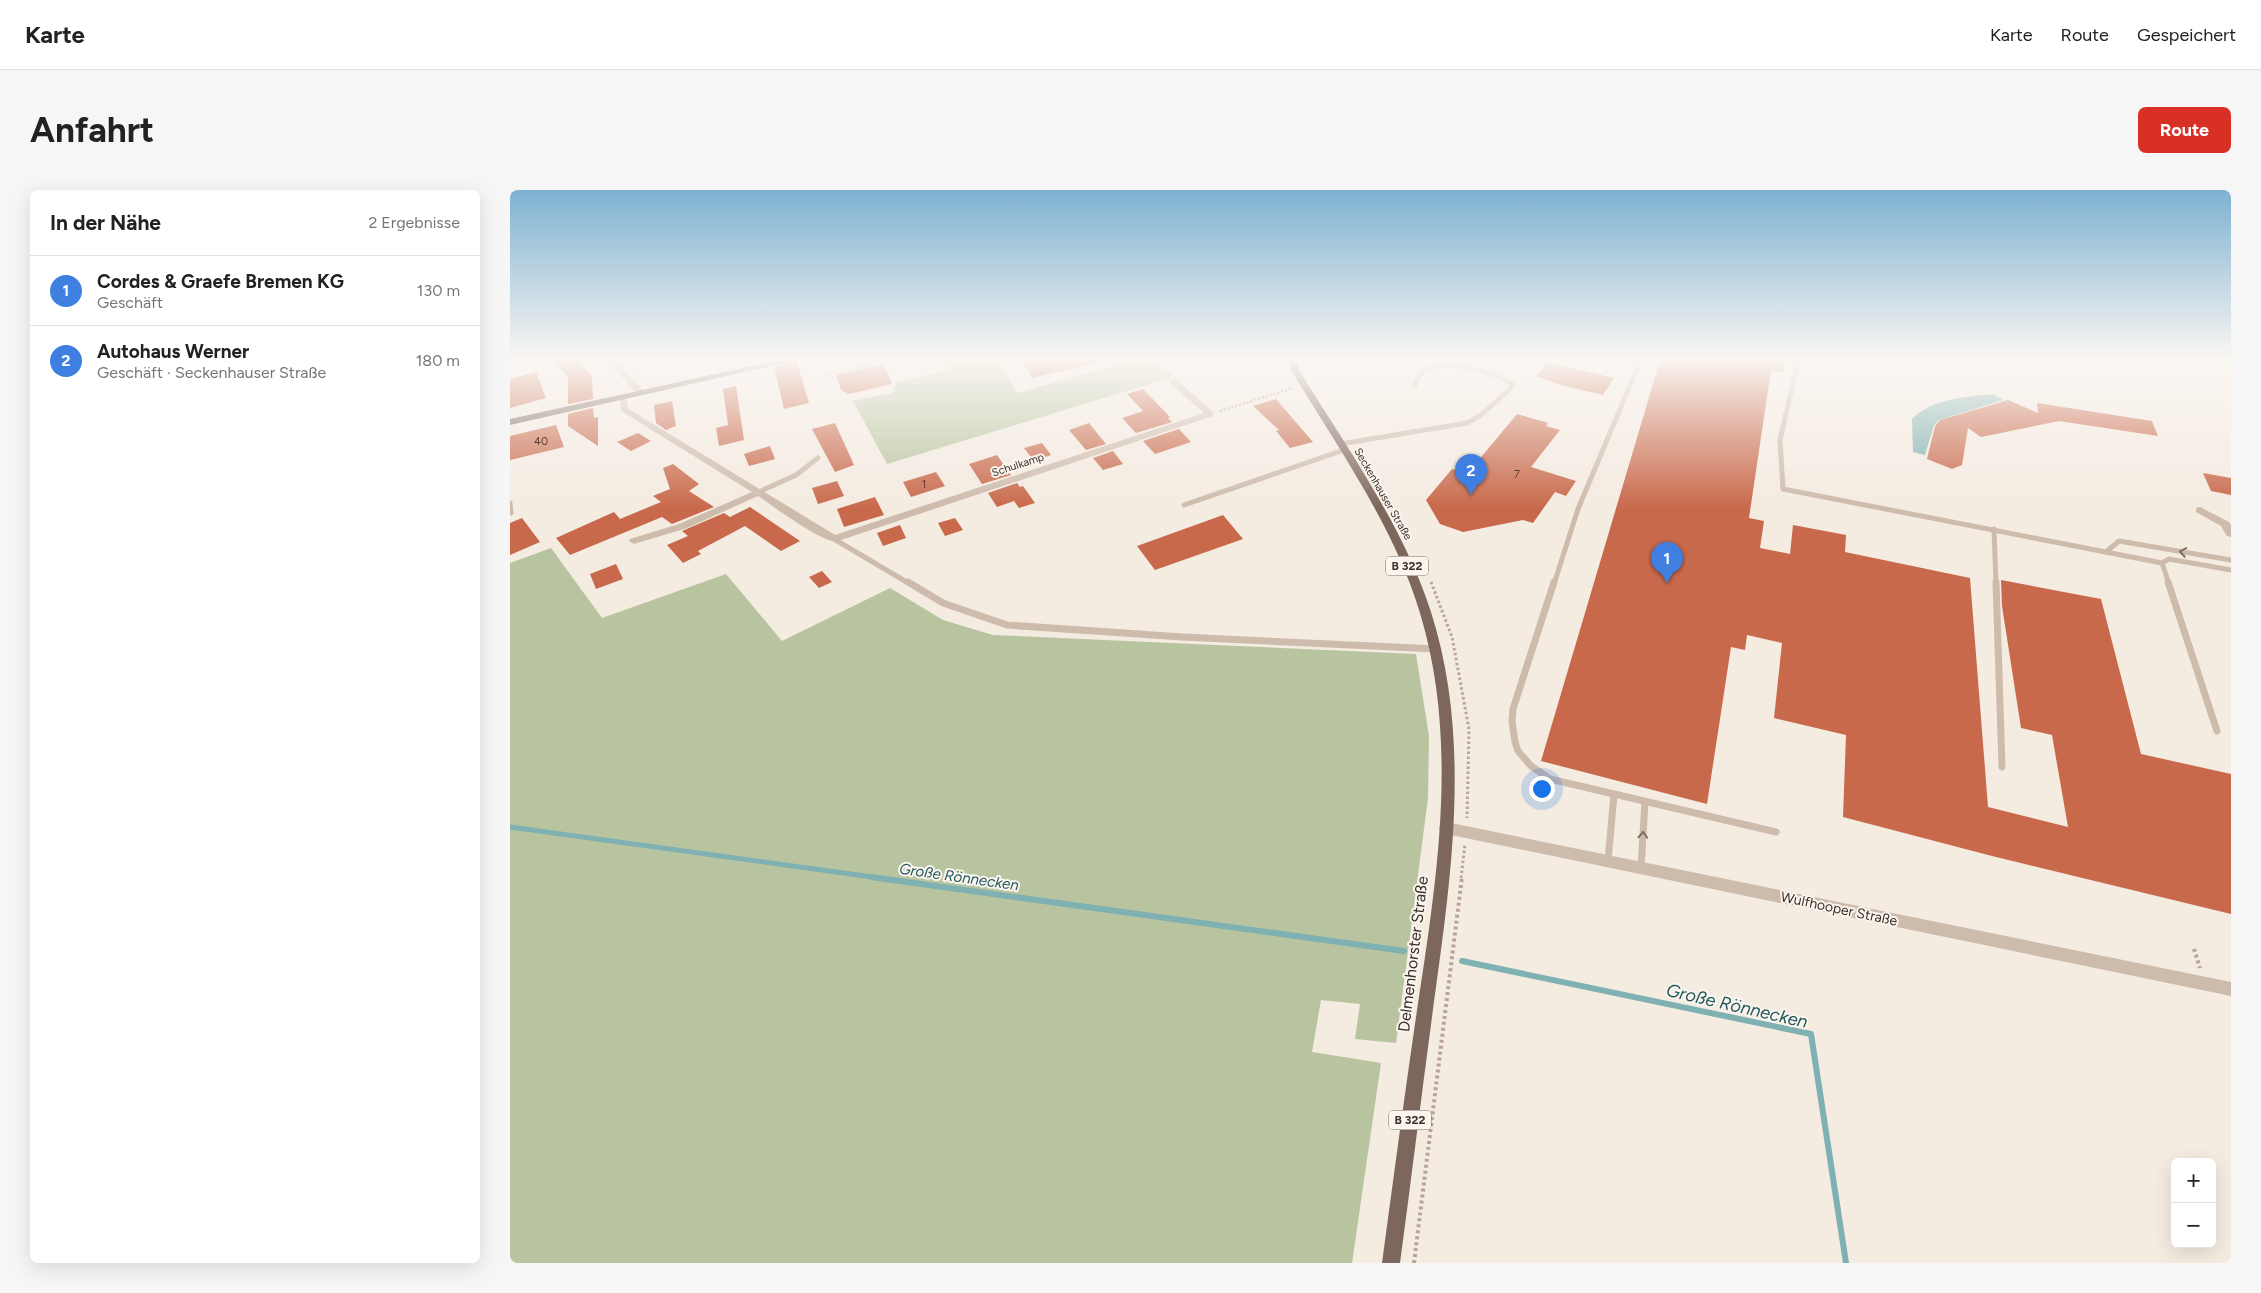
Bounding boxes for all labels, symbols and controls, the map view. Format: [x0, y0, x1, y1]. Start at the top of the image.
text: Karte [25, 20, 85, 49]
text: Karte [1990, 24, 2033, 46]
text: Route [2061, 24, 2109, 46]
text: Gespeichert [2137, 24, 2236, 46]
button: Route [2138, 107, 2231, 153]
text: Anfahrt [30, 109, 154, 151]
text: In der Nähe [50, 210, 161, 235]
text: 2 Ergebnisse [368, 213, 460, 232]
text: Cordes & Graefe Bremen KG [97, 270, 344, 293]
text: 1 [63, 281, 69, 300]
text: 130 m [417, 281, 460, 300]
text: Geschäft [97, 293, 163, 312]
text: Autohaus Werner [97, 340, 249, 363]
text: 2 [61, 351, 71, 370]
text: 180 m [416, 351, 460, 370]
text: Geschäft · Seckenhauser Straße [97, 363, 326, 382]
house number: 40 [534, 435, 548, 448]
street label: Seckenhauser Straße [1351, 446, 1415, 542]
street label: Schulkamp [990, 450, 1046, 480]
pin: 2 [1455, 454, 1487, 495]
house number: 7 [1514, 468, 1520, 481]
house number: 1 [922, 478, 926, 491]
pin: 1 [1651, 542, 1683, 583]
one-way arrow [2179, 547, 2187, 557]
road number: B 322 [1386, 556, 1428, 576]
your location [1529, 776, 1555, 802]
one-way arrow [1637, 831, 1648, 839]
water label: Große Rönnecken [898, 860, 1020, 894]
street label: Delmenhorster Straße [1394, 875, 1432, 1033]
street label: Wulfhooper Straße [1779, 888, 1899, 930]
water label: Große Rönnecken [1664, 979, 1810, 1033]
road number: B 322 [1389, 1110, 1431, 1130]
map controls [2171, 1158, 2216, 1248]
button: + [2171, 1158, 2216, 1203]
button: − [2171, 1203, 2216, 1248]

